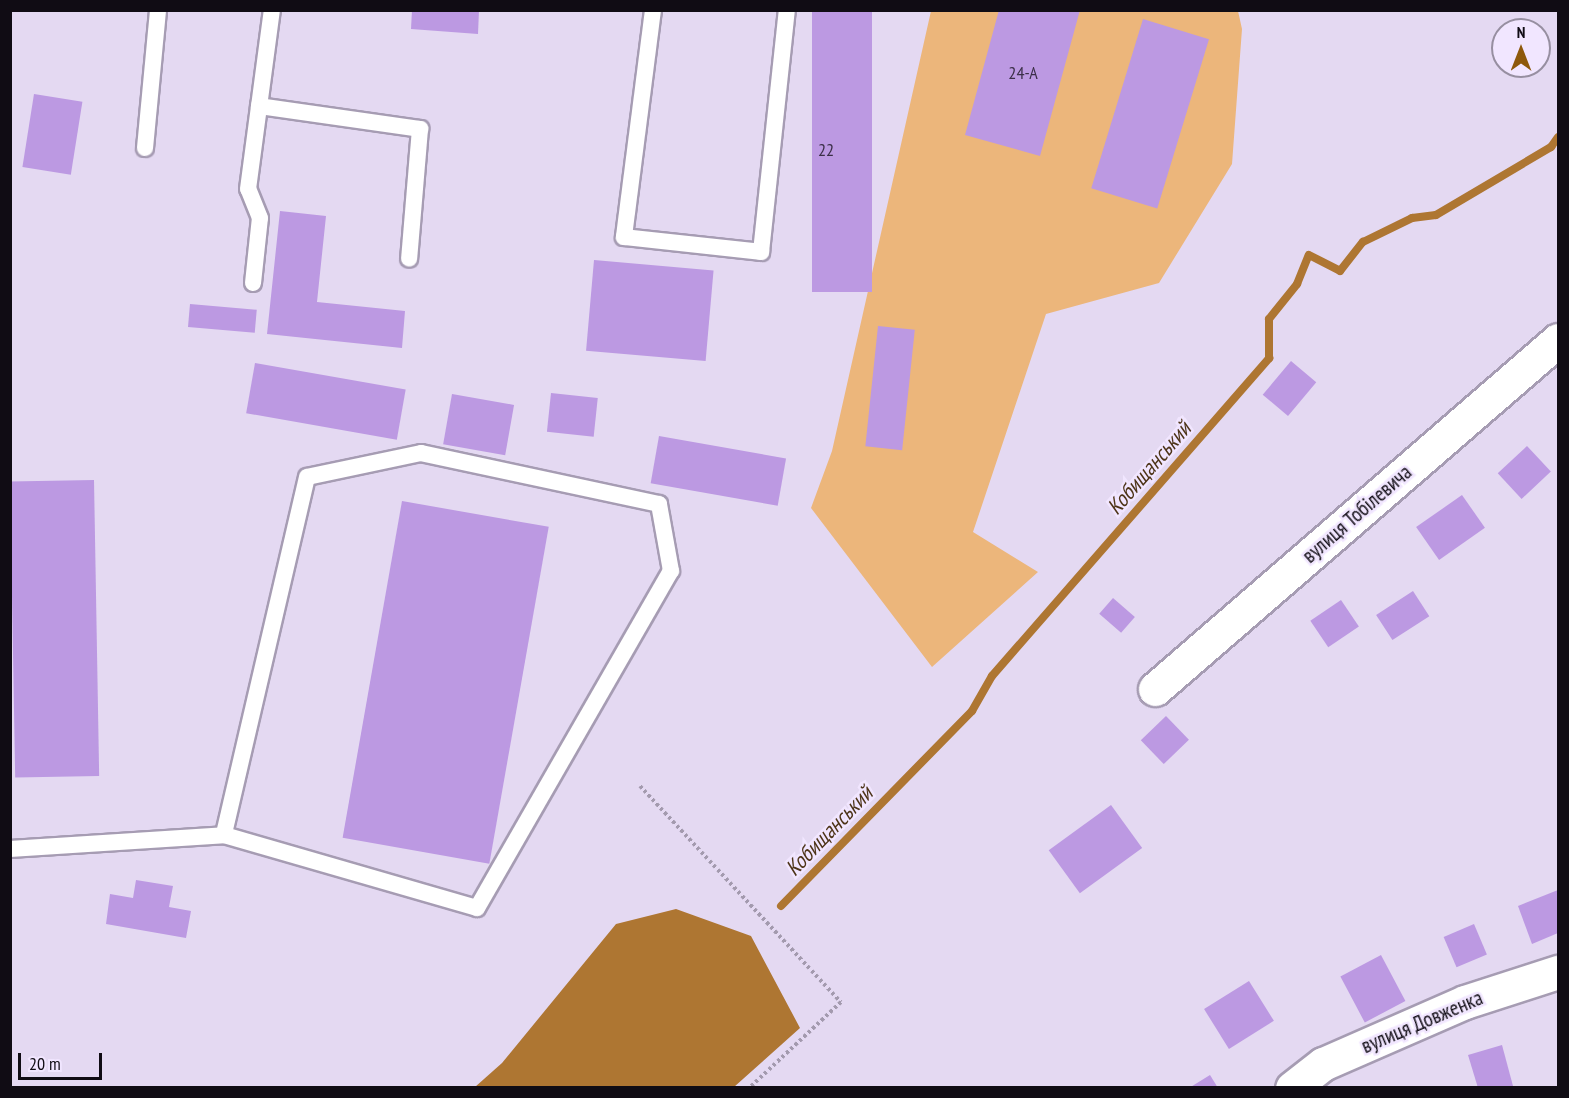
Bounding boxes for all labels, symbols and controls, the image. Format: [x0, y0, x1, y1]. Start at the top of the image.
north arrow [1491, 18, 1551, 78]
text: N [1517, 22, 1525, 42]
house number: 24-А [1008, 62, 1038, 84]
house number: 22 [818, 139, 834, 161]
water label: Кобищанський [1102, 416, 1196, 520]
street label: вулиця Тобілевича [1297, 459, 1417, 569]
water label: Кобищанський [780, 781, 878, 881]
street label: вулиця Довженка [1357, 985, 1487, 1059]
scale bar [21, 1041, 105, 1079]
text: 20 m [29, 1052, 61, 1075]

